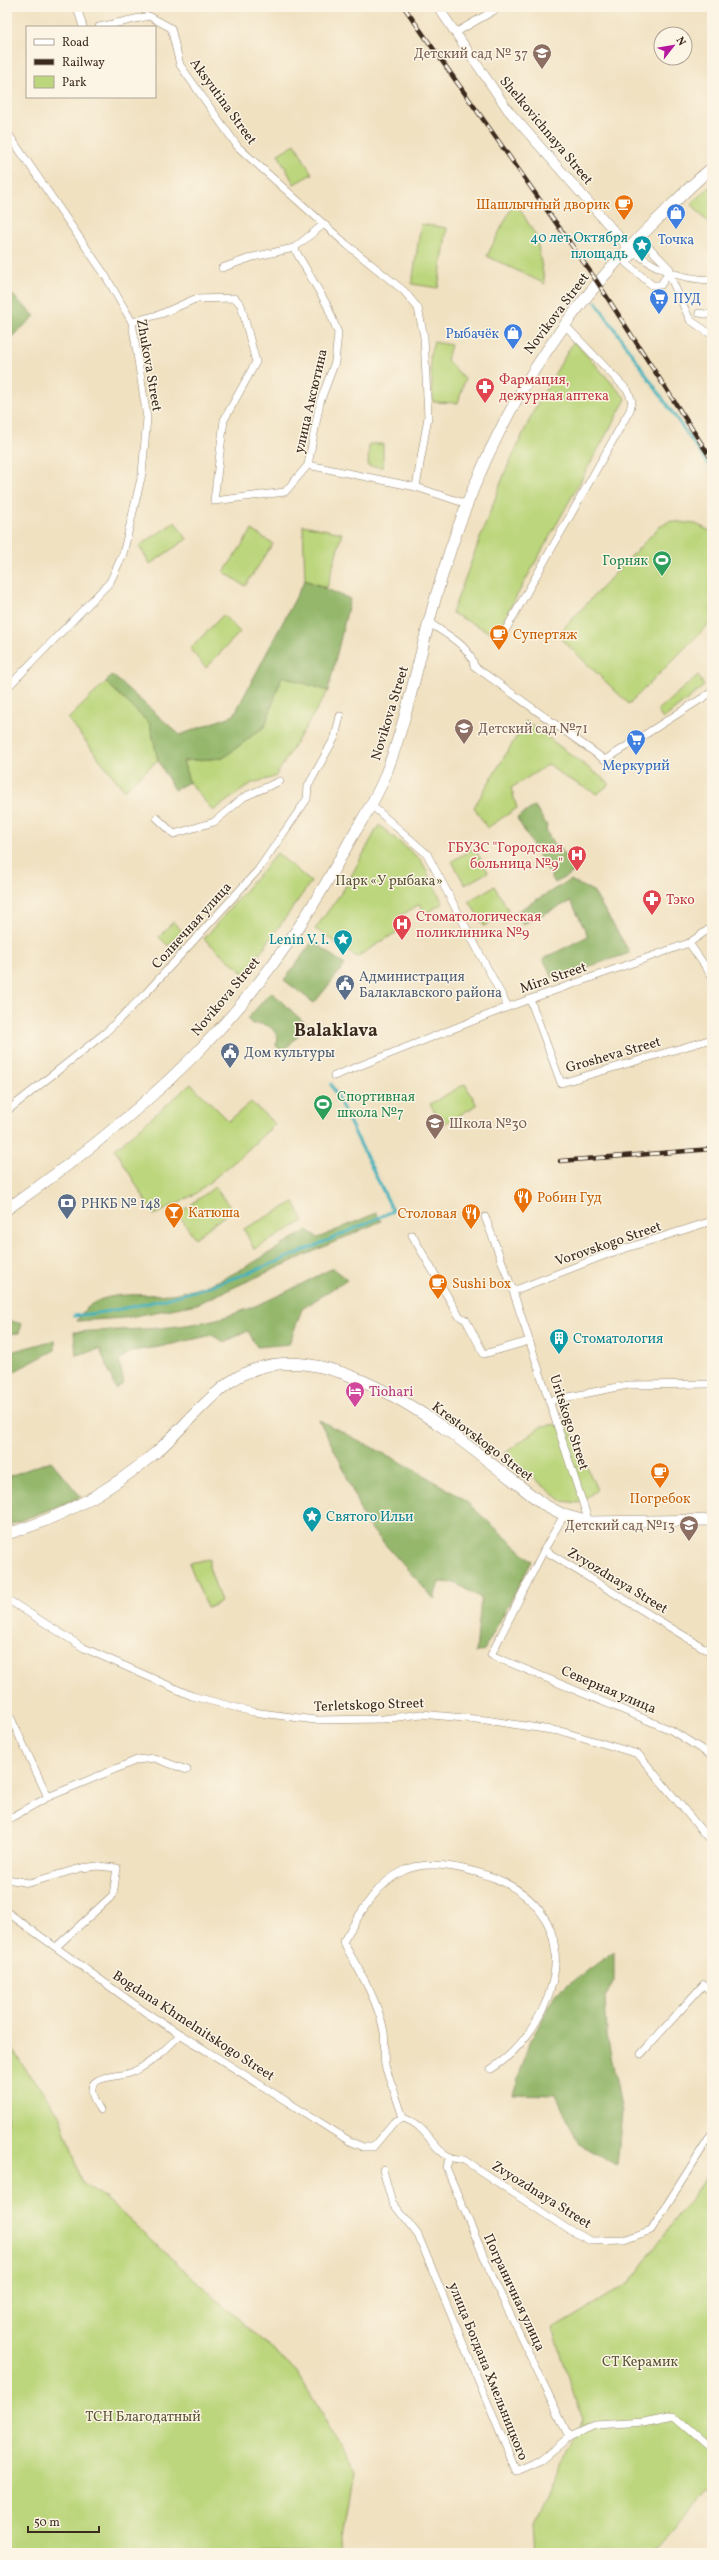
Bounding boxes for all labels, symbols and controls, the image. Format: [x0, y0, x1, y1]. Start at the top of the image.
legend [26, 26, 156, 98]
north arrow [653, 26, 693, 66]
text: N [672, 34, 689, 49]
text: Road [62, 35, 89, 51]
school or university icon: Детский сад № 37 [531, 42, 553, 70]
place label: Детский сад № 37 [414, 45, 528, 64]
text: Railway [62, 55, 105, 71]
street label: Aksyutina Street [185, 55, 261, 149]
street label: Shelkovichnaya Street [495, 73, 597, 189]
text: Park [62, 75, 87, 91]
cafe icon: Шашлычный дворик [613, 193, 635, 221]
place label: Шашлычный дворик [476, 196, 611, 215]
shop icon: Точка [665, 202, 687, 230]
place label: 40 лет Октября площадь [530, 229, 628, 264]
place label: Точка [658, 231, 694, 250]
place icon: 40 лет Октября площадь [631, 234, 653, 262]
street label: Novikova Street [520, 269, 594, 359]
supermarket icon: ПУД [648, 287, 670, 315]
place label: ПУД [673, 290, 701, 309]
street label: Zhukova Street [131, 317, 166, 413]
shop icon: Рыбачёк [502, 322, 524, 350]
place label: Рыбачёк [446, 325, 500, 344]
street label: улица Аксютина [290, 347, 333, 455]
place label: Фармация, дежурная аптека [499, 371, 609, 406]
pharmacy icon: Фармация, дежурная аптека [474, 376, 496, 404]
sports icon: Горняк [651, 549, 673, 577]
place label: Горняк [602, 552, 649, 571]
cafe icon: Супертяж [488, 623, 510, 651]
place label: Супертяж [513, 626, 577, 645]
street label: Novikova Street [367, 664, 414, 763]
school or university icon: Детский сад №71 [453, 717, 475, 745]
place label: Детский сад №71 [478, 720, 588, 739]
supermarket icon: Меркурий [625, 728, 647, 756]
place label: Меркурий [602, 757, 670, 776]
place label: ГБУЗС "Городская больница №9" [448, 839, 563, 874]
hospital icon: ГБУЗС "Городская больница №9" [566, 844, 588, 872]
park label: Парк «У рыбака» [335, 872, 443, 891]
street label: Солнечная улица [148, 878, 236, 974]
pharmacy icon: Тэко [641, 888, 663, 916]
place label: Тэко [666, 891, 695, 910]
place label: Стоматологическая поликлиника №9 [416, 908, 541, 943]
hospital icon: Стоматологическая поликлиника №9 [391, 913, 413, 941]
place icon: Lenin V. I. [332, 928, 354, 956]
place label: Lenin V. I. [269, 931, 329, 950]
street label: Novikova Street [187, 953, 265, 1041]
street label: Mira Street [517, 958, 590, 999]
place label: Администрация Балаклавского района [359, 968, 502, 1003]
public building icon: Администрация Балаклавского района [334, 973, 356, 1001]
district label: Balaklava [294, 1019, 378, 1044]
street label: Grosheva Street [564, 1033, 663, 1078]
public building icon: Дом культуры [219, 1041, 241, 1069]
place label: Дом культуры [244, 1044, 335, 1063]
place label: Спортивная школа №7 [337, 1088, 415, 1123]
sports icon: Спортивная школа №7 [312, 1093, 334, 1121]
school or university icon: Школа №30 [424, 1112, 446, 1140]
place label: Школа №30 [449, 1115, 527, 1134]
restaurant icon: Робин Гуд [512, 1186, 534, 1214]
place label: Робин Гуд [537, 1189, 602, 1208]
bank icon: РНКБ № 148 [56, 1192, 78, 1220]
place label: РНКБ № 148 [81, 1195, 160, 1214]
bar icon: Катюша [163, 1201, 185, 1229]
restaurant icon: Столовая [460, 1202, 482, 1230]
place label: Катюша [188, 1204, 240, 1223]
place label: Столовая [397, 1205, 457, 1224]
street label: Vorovskogo Street [553, 1217, 664, 1272]
cafe icon: Sushi box [427, 1272, 449, 1300]
place label: Sushi box [452, 1275, 511, 1294]
building icon: Стоматология [548, 1327, 570, 1355]
place label: Стоматология [573, 1330, 663, 1349]
street label: Uritskogo Street [544, 1372, 593, 1473]
hotel icon: Tiohari [344, 1380, 366, 1408]
place label: Tiohari [369, 1383, 413, 1402]
street label: Krestovskogo Street [427, 1398, 537, 1487]
cafe icon: Погребок [649, 1461, 671, 1489]
place label: Погребок [630, 1490, 691, 1509]
place icon: Святого Ильи [301, 1505, 323, 1533]
place label: Святого Ильи [326, 1508, 414, 1527]
school or university icon: Детский сад №13 [678, 1514, 700, 1542]
place label: Детский сад №13 [565, 1517, 675, 1536]
street label: Zvyozdnaya Street [563, 1544, 671, 1619]
street label: Северная улица [558, 1662, 659, 1719]
street label: Terletskogo Street [314, 1694, 425, 1717]
street label: Bogdana Khmelnitskogo Street [108, 1967, 278, 2086]
street label: Zvyozdnaya Street [488, 2157, 595, 2234]
street label: Пограничная улица [478, 2231, 549, 2355]
street label: улица Богдана Хмельницкого [443, 2280, 532, 2463]
park label: СТ Керамик [602, 2353, 678, 2372]
park label: ТСН Благодатный [85, 2408, 201, 2427]
scale bar [28, 2508, 99, 2534]
text: 50 m [34, 2515, 60, 2531]

